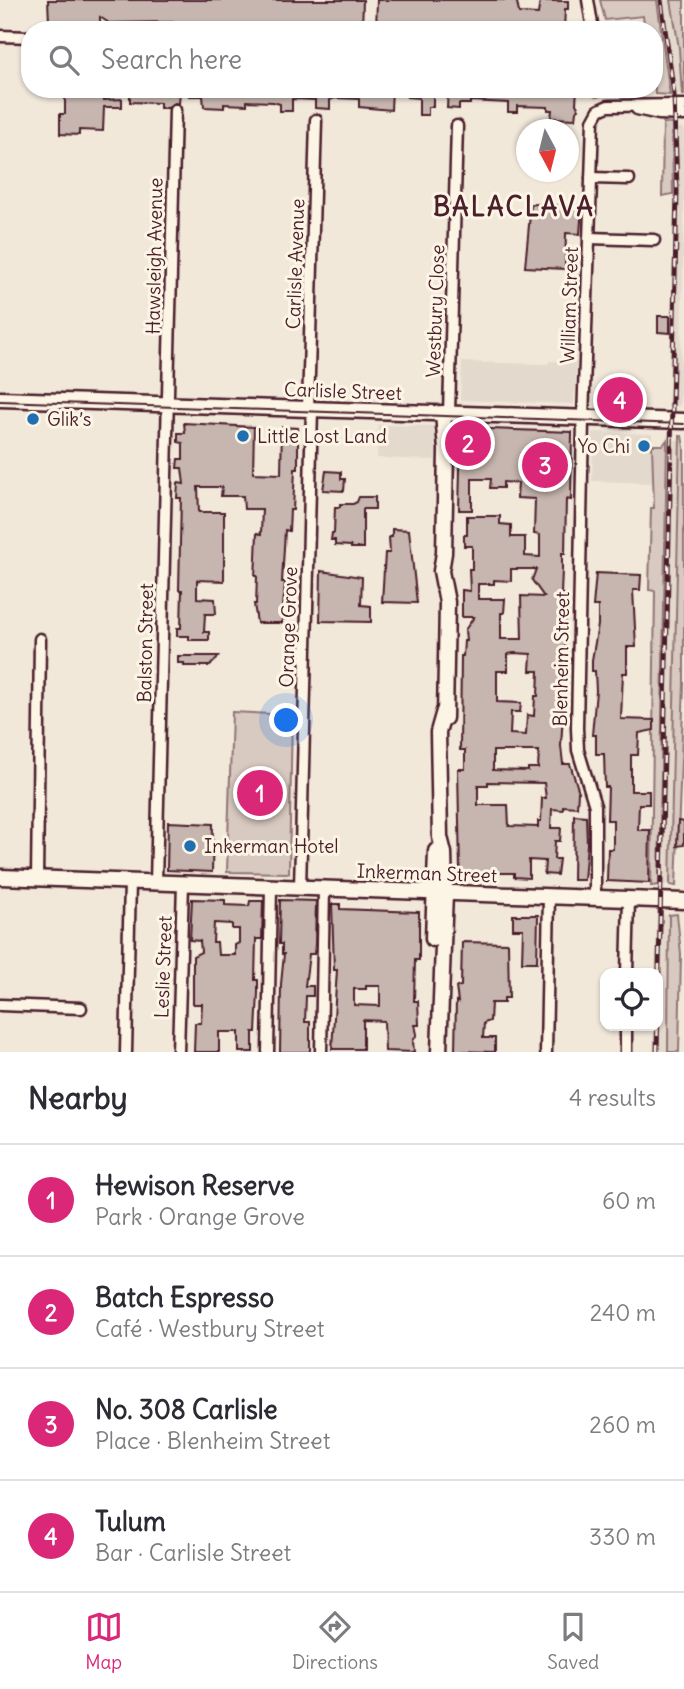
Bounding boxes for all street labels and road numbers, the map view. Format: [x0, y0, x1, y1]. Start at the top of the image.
street label: Hawsleigh Avenue [141, 177, 167, 335]
street label: Carlisle Avenue [281, 198, 309, 330]
street label: Westbury Close [421, 244, 449, 378]
street label: William Street [555, 246, 583, 364]
street label: Carlisle Street [284, 377, 402, 405]
street label: Orange Grove [274, 566, 302, 688]
street label: Balston Street [132, 583, 158, 703]
street label: Blenheim Street [548, 591, 574, 727]
street label: Inkerman Street [356, 859, 498, 887]
street label: Leslie Street [149, 915, 177, 1019]

